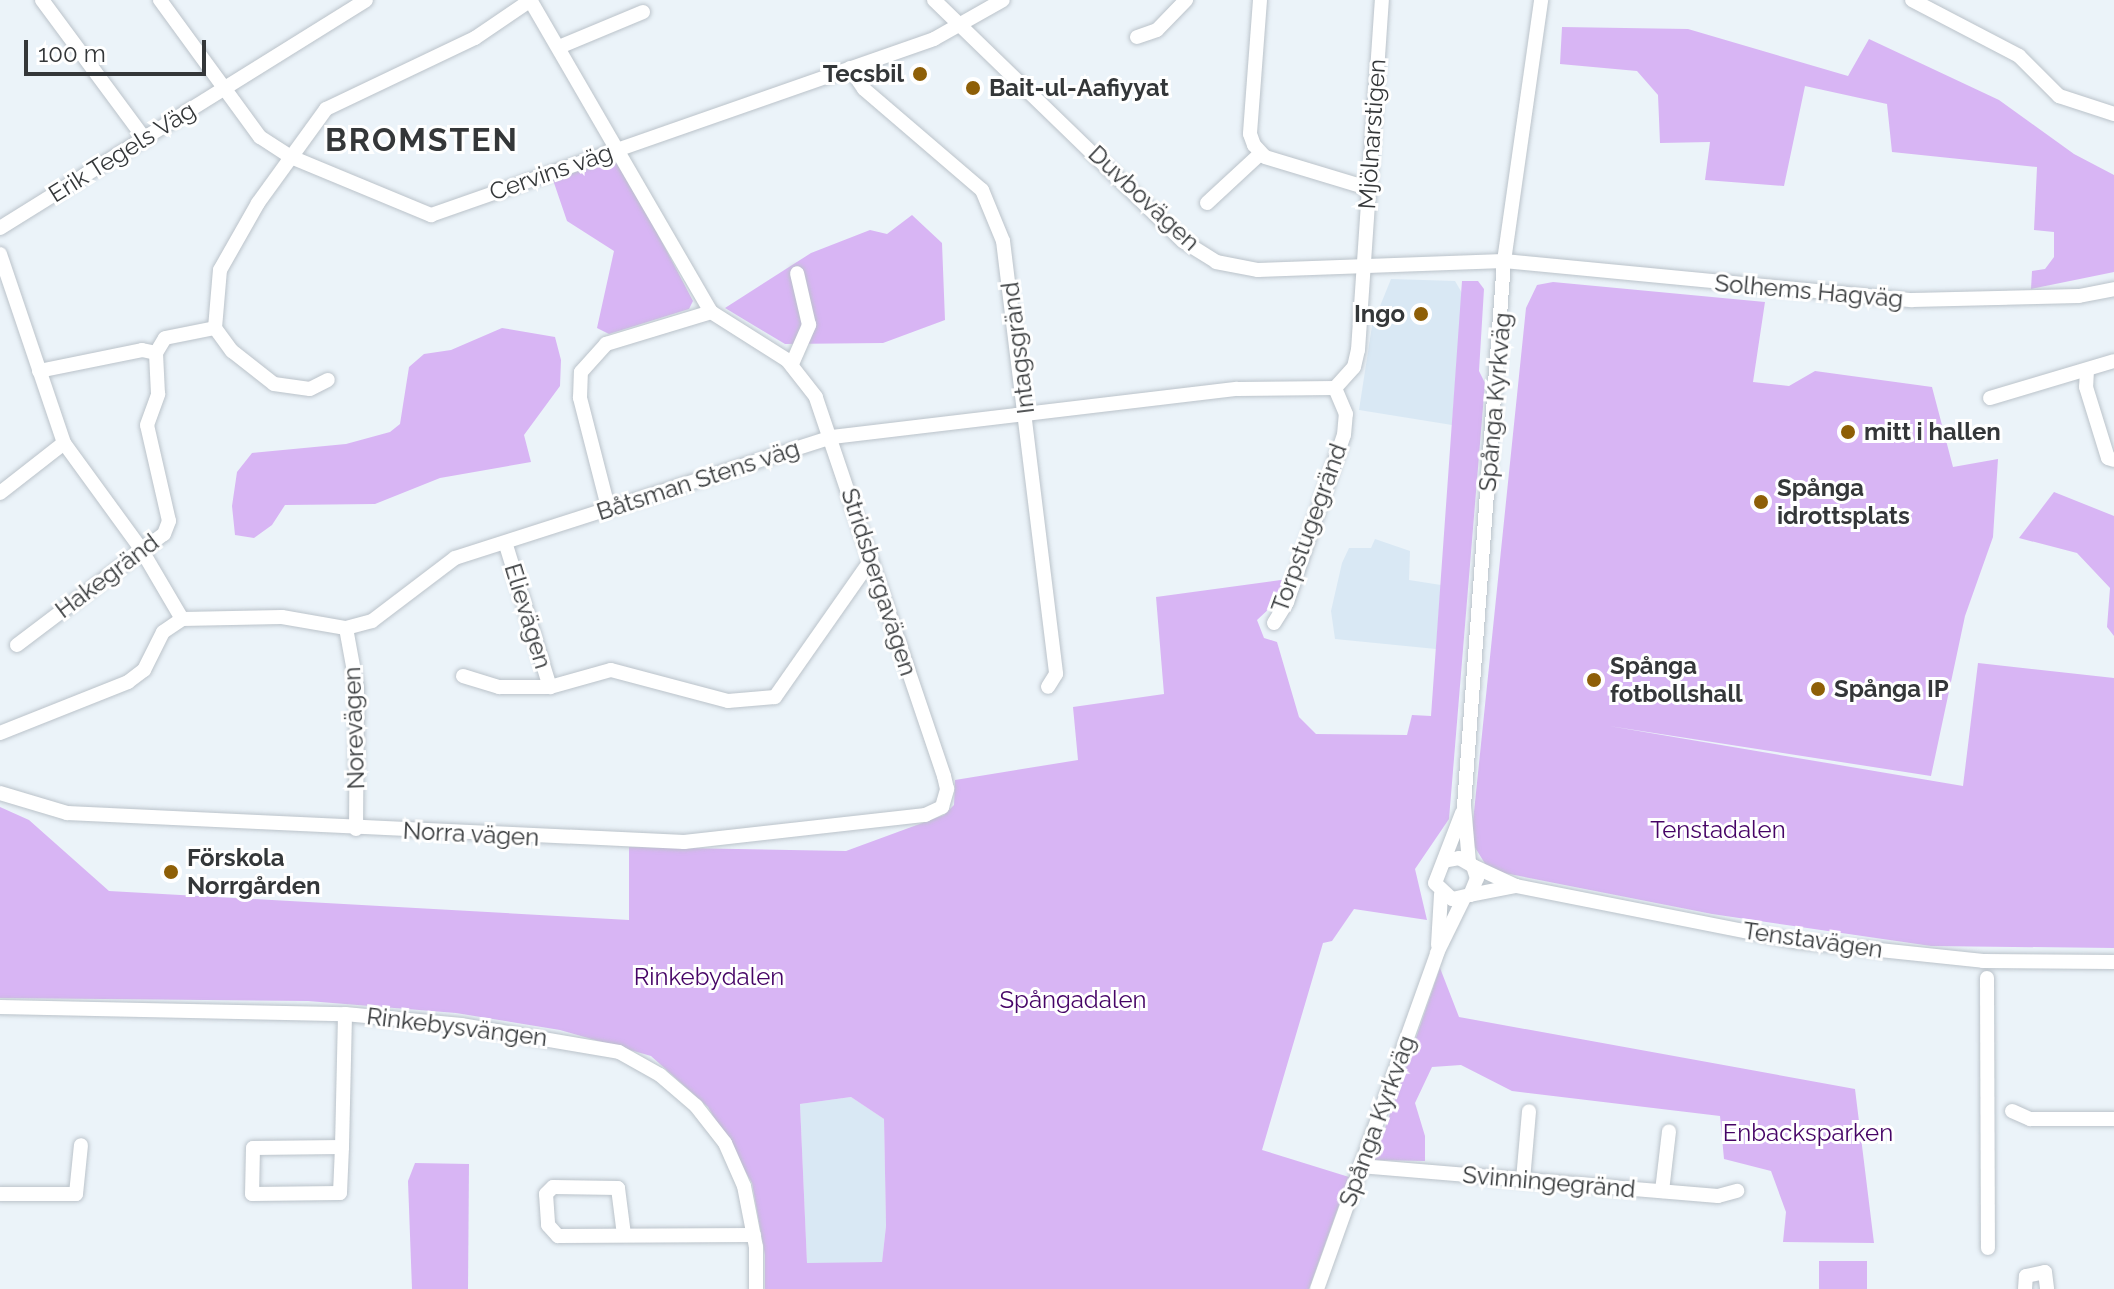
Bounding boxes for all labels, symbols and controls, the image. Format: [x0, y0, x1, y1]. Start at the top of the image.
scale bar [28, 24, 210, 74]
text: 100 m [38, 39, 106, 68]
street label: Mjölnarstigen [1352, 58, 1392, 210]
place label: Tecsbil [823, 60, 904, 88]
marker: Tecsbil [911, 65, 929, 83]
place label: Bait-ul-Aafiyyat [989, 74, 1169, 102]
marker: Bait-ul-Aafiyyat [964, 79, 982, 97]
street label: Erik Tegels Väg [43, 95, 201, 209]
district label: BROMSTEN [325, 121, 519, 159]
street label: Cervins väg [485, 137, 617, 207]
street label: Duvbovägen [1082, 139, 1206, 257]
street label: Solhems Hagväg [1714, 268, 1904, 314]
street label: Intagsgränd [996, 280, 1040, 416]
place label: Ingo [1354, 300, 1405, 328]
marker: Ingo [1412, 305, 1430, 323]
street label: Spånga Kyrkväg [1473, 311, 1517, 493]
place label: mitt i hallen [1864, 418, 2001, 446]
marker: mitt i hallen [1839, 423, 1857, 441]
street label: Båtsman Stens väg [593, 434, 803, 526]
street label: Torpstugegränd [1265, 440, 1353, 616]
place label: Spånga idrottsplats [1777, 474, 1910, 530]
street label: Stridsbergavägen [835, 485, 923, 679]
marker: Spånga idrottsplats [1752, 493, 1770, 511]
street label: Hakegränd [50, 528, 164, 624]
street label: Elievägen [498, 560, 558, 672]
place label: Spånga fotbollshall [1610, 652, 1743, 708]
street label: Norevägen [337, 666, 371, 790]
marker: Spånga fotbollshall [1585, 671, 1603, 689]
place label: Spånga IP [1834, 675, 1949, 703]
marker: Spånga IP [1809, 680, 1827, 698]
street label: Norra vägen [402, 816, 540, 852]
park label: Tenstadalen [1650, 816, 1786, 844]
place label: Förskola Norrgården [187, 844, 321, 900]
marker: Förskola Norrgården [162, 863, 180, 881]
street label: Tenstavägen [1741, 916, 1885, 964]
park label: Rinkebydalen [634, 963, 784, 991]
park label: Spångadalen [1000, 986, 1146, 1014]
street label: Rinkebysvängen [365, 1002, 549, 1052]
street label: Spånga Kyrkväg [1333, 1032, 1421, 1210]
park label: Enbacksparken [1723, 1119, 1893, 1147]
street label: Svinningegränd [1461, 1160, 1637, 1204]

